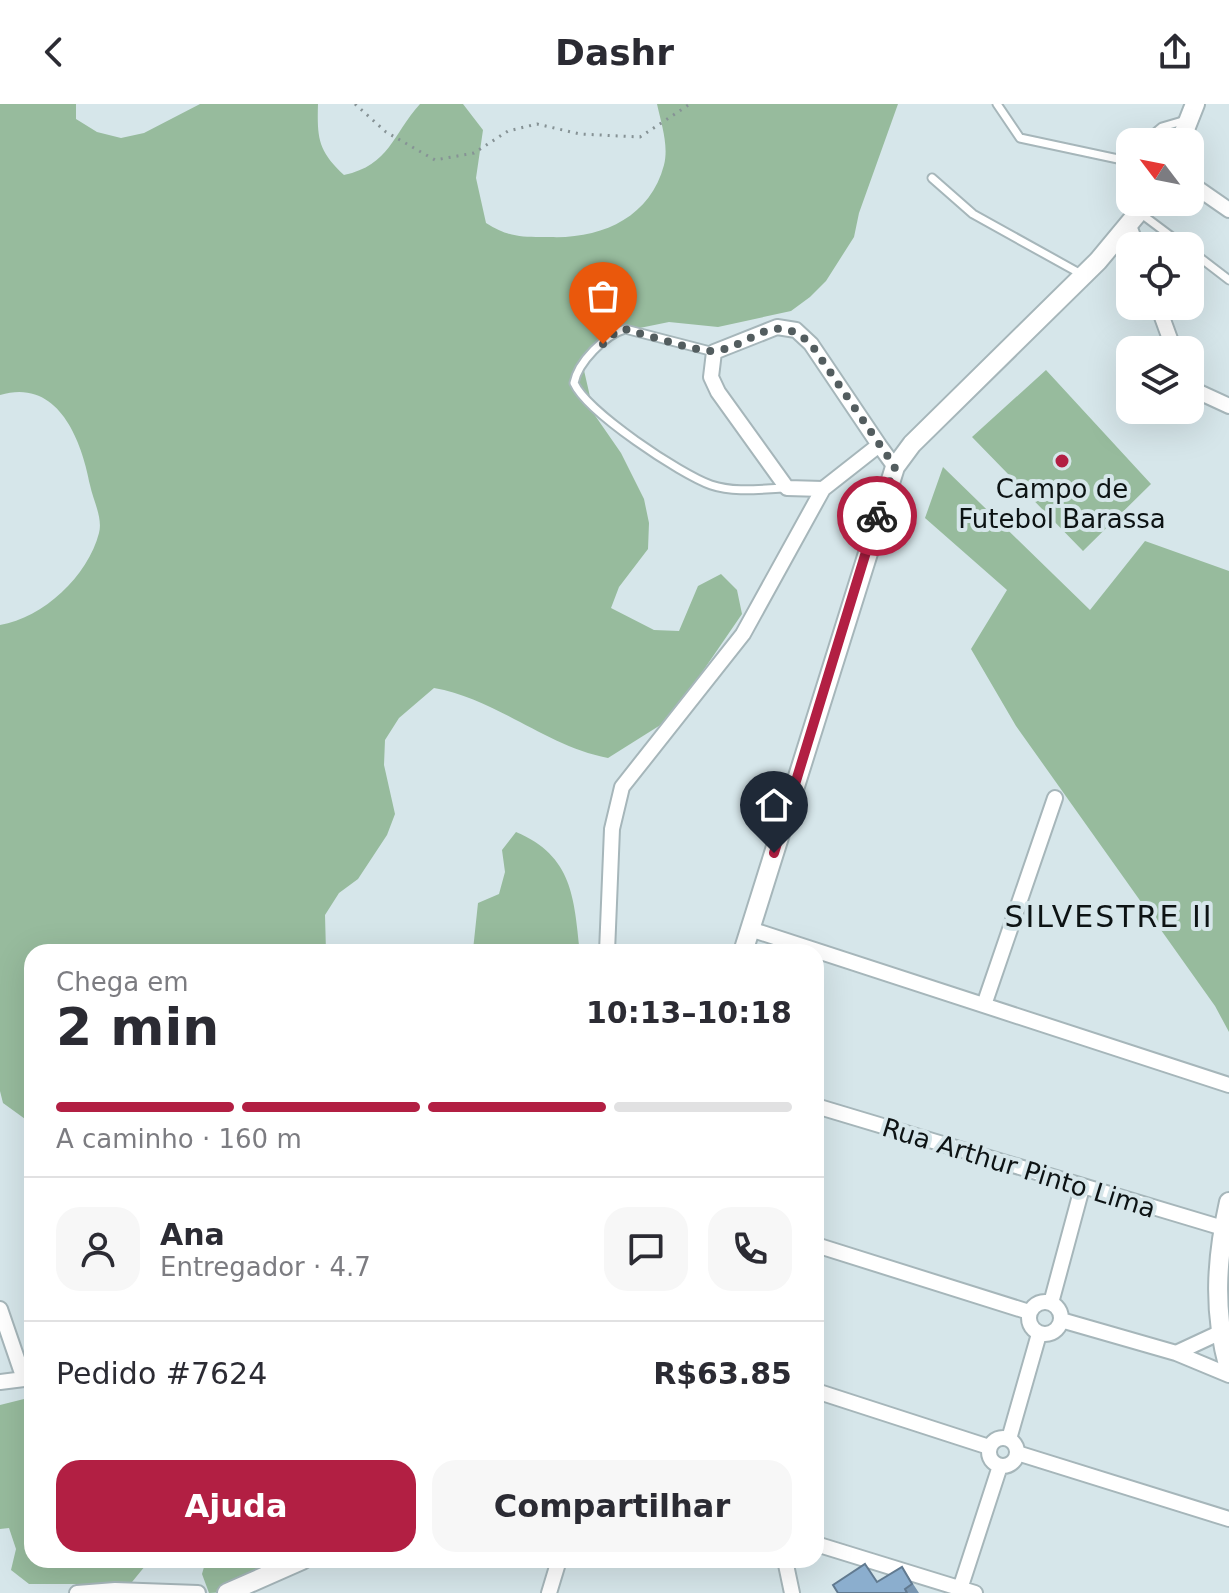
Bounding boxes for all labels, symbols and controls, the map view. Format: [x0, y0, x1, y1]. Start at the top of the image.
icon: back [32, 30, 76, 74]
icon: share [1153, 30, 1197, 74]
text: Dashr [555, 32, 674, 73]
north arrow [1116, 128, 1204, 216]
map controls [1116, 128, 1204, 424]
button: locate [1116, 232, 1204, 320]
pin [569, 262, 637, 344]
icon: bag [581, 274, 625, 318]
button: layers [1116, 336, 1204, 424]
marker: Campo de Futebol Barassa [1053, 452, 1071, 470]
place label: Campo de Futebol Barassa [958, 474, 1166, 534]
courier [837, 476, 917, 556]
icon: bike [855, 494, 899, 538]
pin [740, 771, 808, 853]
icon: home [752, 783, 796, 827]
district label: SILVESTRE II [1004, 899, 1214, 934]
text: Chega em [56, 967, 189, 997]
text: 10:13–10:18 [586, 995, 792, 1030]
text: 2 min [56, 997, 219, 1057]
street label: Rua Arthur Pinto Lima [879, 1112, 1159, 1224]
text: A caminho · 160 m [56, 1124, 302, 1154]
button: person [56, 1207, 140, 1291]
button: chat [604, 1207, 688, 1291]
button: phone [708, 1207, 792, 1291]
text: Ana [160, 1217, 225, 1252]
text: Entregador · 4.7 [160, 1252, 371, 1282]
text: Pedido #7624 [56, 1356, 267, 1391]
text: R$63.85 [653, 1356, 792, 1391]
button: Ajuda [56, 1460, 416, 1552]
button: Compartilhar [432, 1460, 792, 1552]

